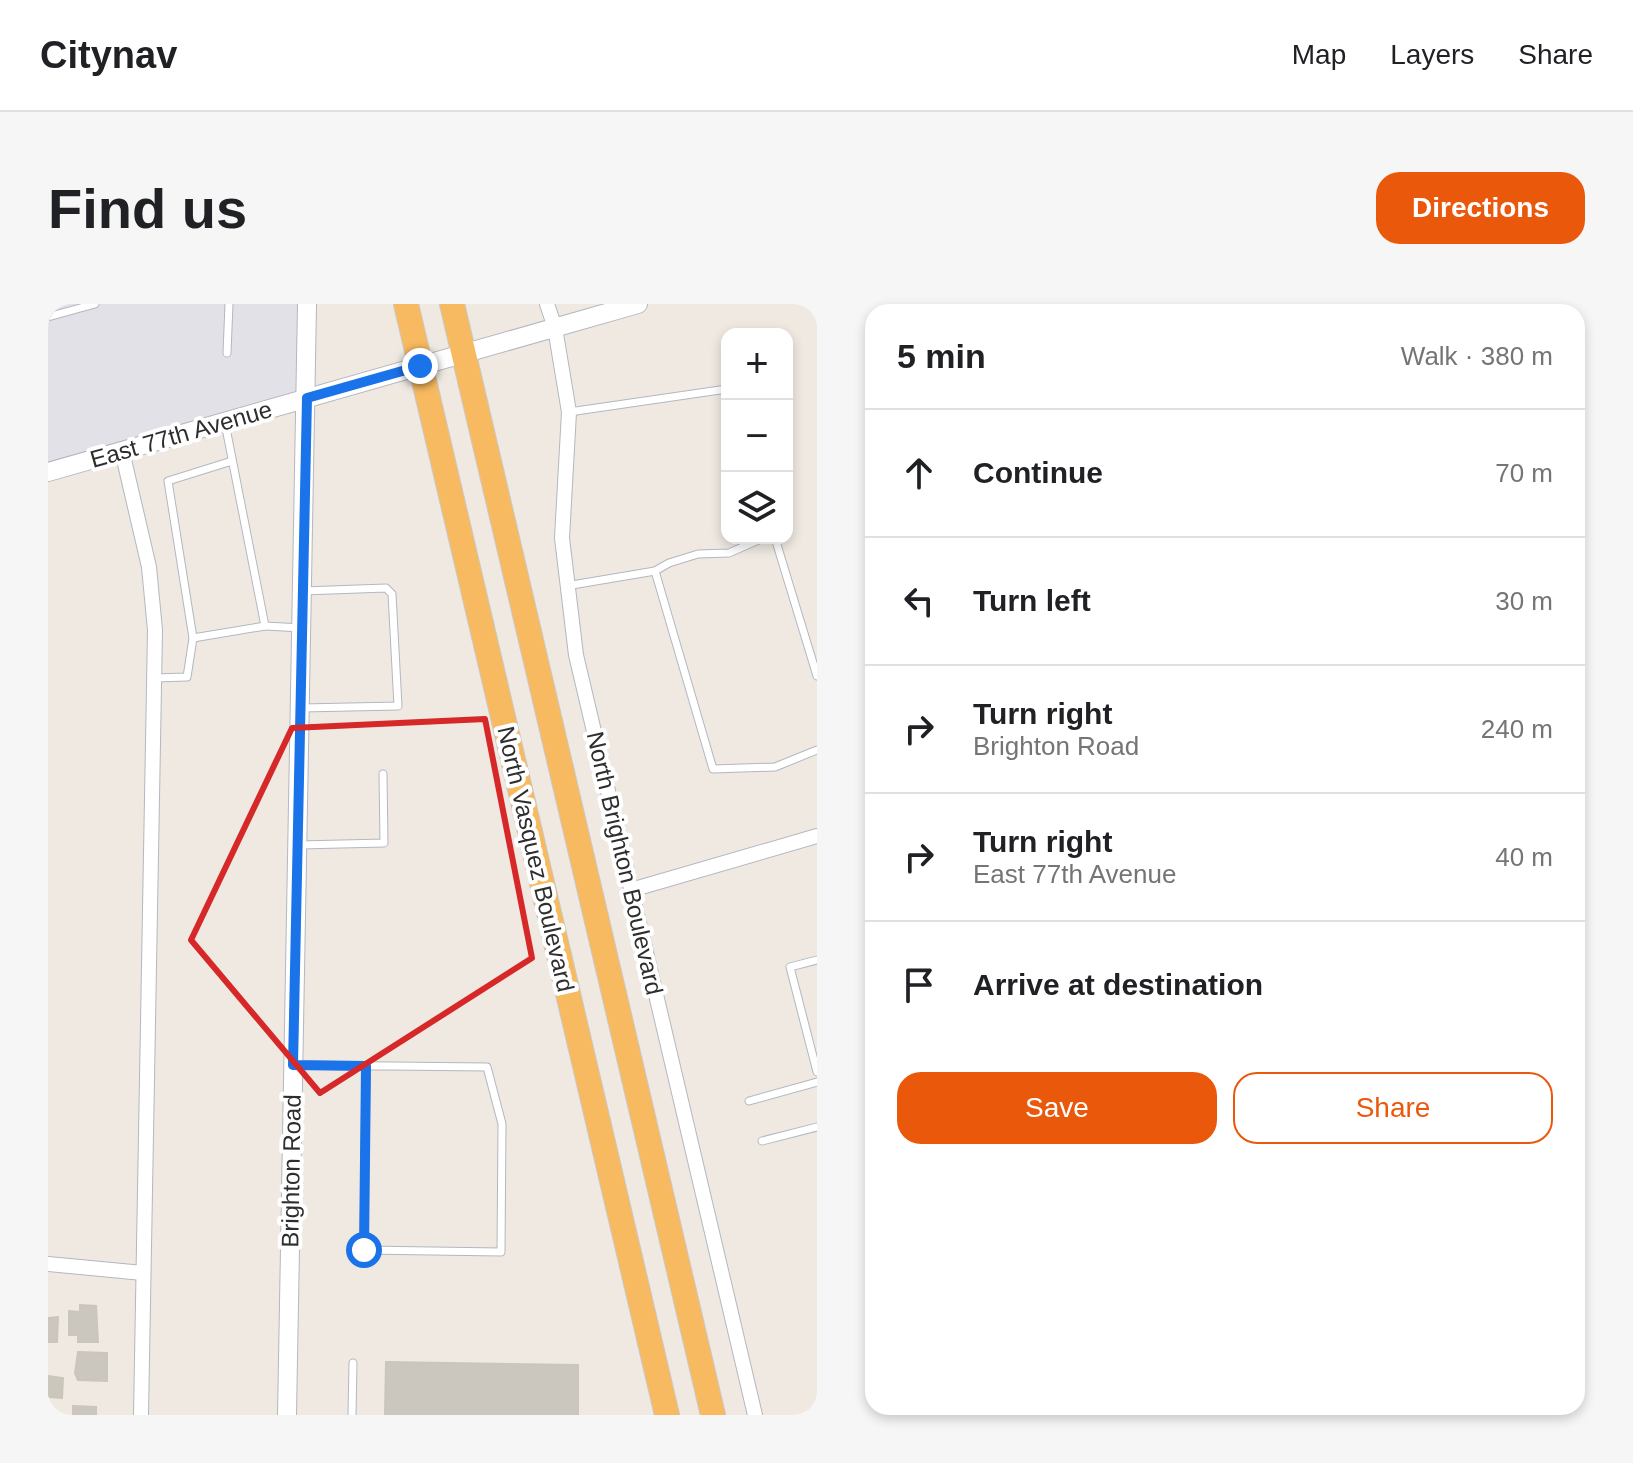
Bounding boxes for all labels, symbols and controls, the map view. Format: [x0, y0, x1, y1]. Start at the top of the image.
text: Citynav [40, 34, 177, 76]
text: Map [1292, 39, 1346, 70]
text: Layers [1390, 39, 1474, 70]
text: Share [1518, 39, 1593, 70]
button: Directions [1376, 172, 1585, 244]
text: Find us [48, 177, 247, 240]
map controls [721, 328, 793, 544]
button: + [721, 328, 793, 400]
text: 5 min [897, 337, 986, 375]
text: Walk · 380 m [1401, 341, 1553, 371]
route end [402, 348, 438, 384]
street label: East 77th Avenue [87, 395, 275, 473]
button: − [721, 400, 793, 472]
icon: ahead [897, 451, 941, 495]
text: Continue [973, 456, 1103, 489]
text: 70 m [1495, 458, 1553, 488]
button: layers [721, 472, 793, 544]
icon: left [897, 579, 941, 623]
text: Turn left [973, 584, 1091, 617]
text: 30 m [1495, 586, 1553, 616]
text: Turn right [973, 697, 1112, 730]
icon: right [897, 707, 941, 751]
text: 240 m [1481, 714, 1553, 744]
street label: North Vasquez Boulevard [492, 724, 580, 994]
street label: North Brighton Boulevard [582, 729, 668, 997]
text: Brighton Road [973, 731, 1139, 761]
text: Turn right [973, 825, 1112, 858]
icon: right [897, 835, 941, 879]
text: 40 m [1495, 842, 1553, 872]
text: East 77th Avenue [973, 859, 1176, 889]
icon: arrive [897, 963, 941, 1007]
text: Arrive at destination [973, 968, 1263, 1001]
button: Save [897, 1072, 1217, 1144]
button: Share [1233, 1072, 1553, 1144]
street label: Brighton Road [276, 1094, 306, 1248]
route start [346, 1232, 382, 1268]

